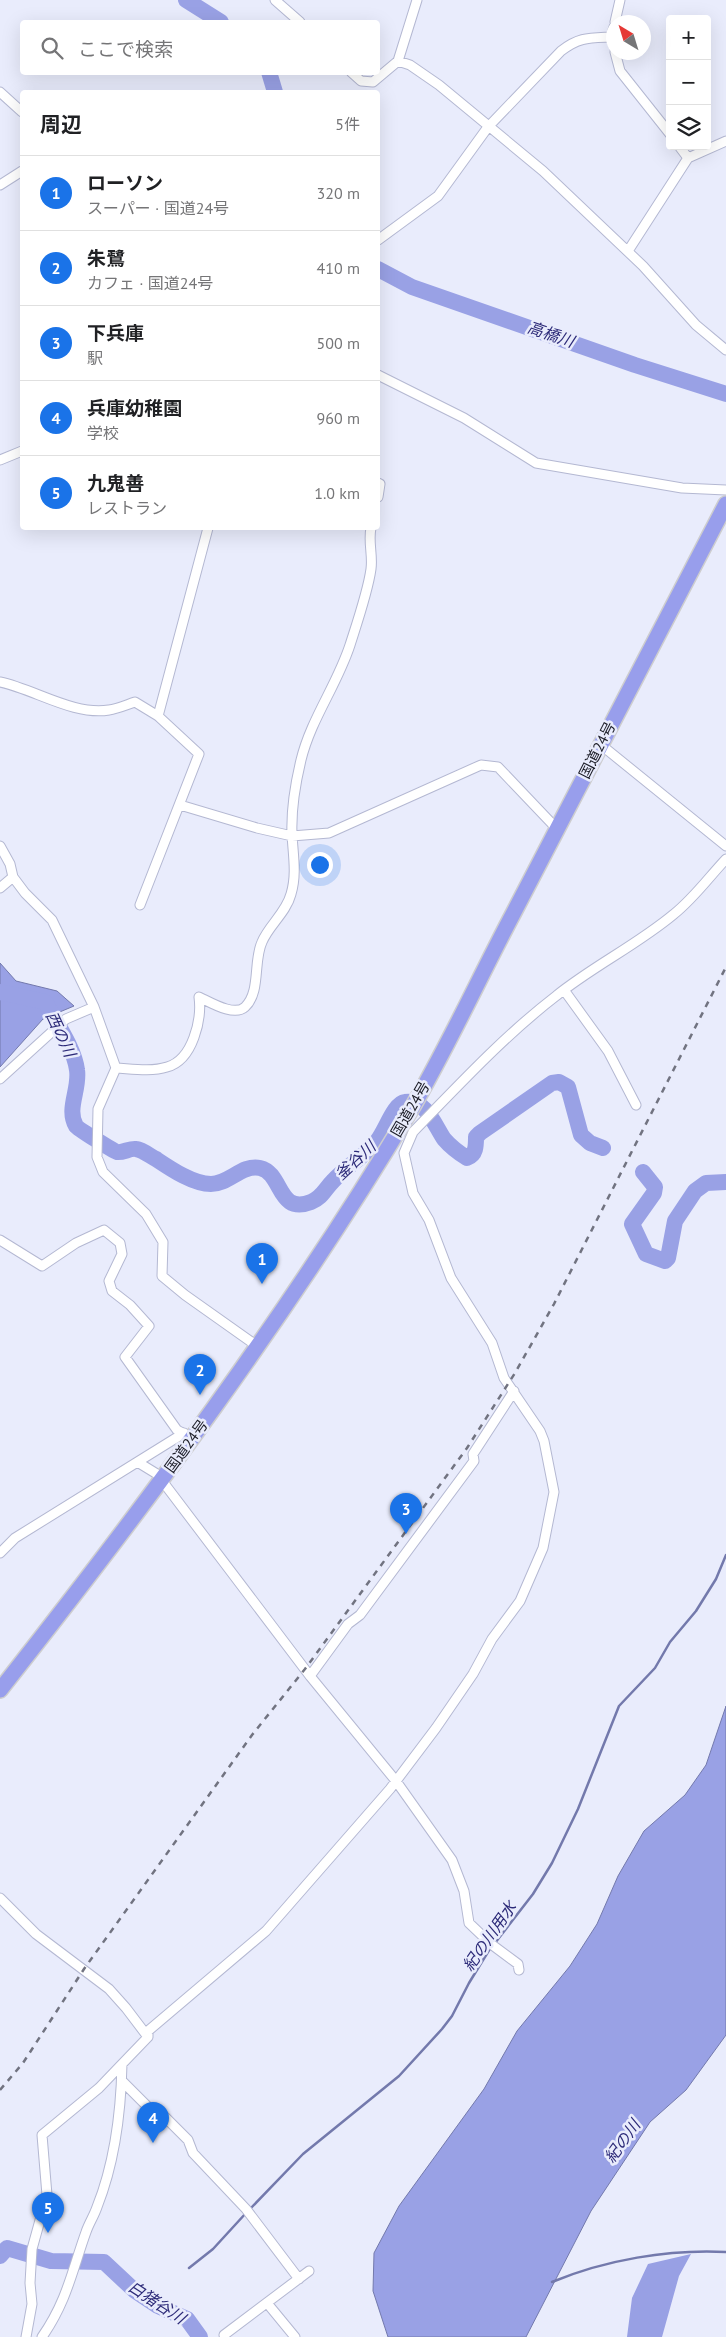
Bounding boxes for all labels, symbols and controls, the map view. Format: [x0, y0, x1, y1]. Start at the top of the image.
north arrow [606, 15, 651, 60]
map controls [666, 15, 711, 150]
button: + [666, 15, 711, 60]
search box [20, 20, 380, 75]
icon: search [38, 34, 66, 62]
text: ここで検索 [78, 37, 173, 61]
button: − [666, 60, 711, 105]
button: layers [666, 105, 711, 150]
text: 周辺 [40, 111, 82, 138]
text: 5件 [335, 114, 360, 134]
text: ローソン [87, 171, 163, 195]
text: 1 [51, 183, 61, 203]
text: 320 m [317, 183, 360, 203]
text: スーパー · 国道24号 [87, 198, 229, 218]
text: 朱鷺 [87, 246, 125, 270]
text: 2 [51, 258, 61, 278]
text: 410 m [317, 258, 360, 278]
text: カフェ · 国道24号 [87, 273, 213, 293]
water label: 高橋川 [525, 317, 579, 352]
text: 下兵庫 [87, 321, 144, 345]
text: 3 [51, 333, 61, 353]
text: 500 m [317, 333, 360, 353]
text: 駅 [87, 348, 103, 368]
text: 兵庫幼稚園 [87, 396, 182, 420]
text: 4 [51, 408, 61, 428]
text: 960 m [317, 408, 360, 428]
text: 学校 [87, 423, 119, 443]
text: 九鬼善 [87, 471, 144, 495]
text: 5 [51, 483, 61, 503]
text: 1.0 km [314, 483, 360, 503]
text: レストラン [87, 498, 167, 518]
street label: 国道24号 [575, 718, 619, 782]
your location [307, 852, 333, 878]
water label: 西の川 [42, 1008, 81, 1062]
street label: 国道24号 [386, 1078, 434, 1140]
water label: 釜谷川 [331, 1135, 381, 1184]
pin: 1 [246, 1243, 278, 1284]
pin: 2 [184, 1354, 216, 1395]
street label: 国道24号 [160, 1416, 212, 1476]
pin: 3 [390, 1493, 422, 1534]
water label: 紀の川用水 [458, 1896, 521, 1975]
pin: 4 [137, 2102, 169, 2143]
water label: 紀の川 [600, 2114, 645, 2166]
pin: 5 [32, 2192, 64, 2233]
water label: 白猪谷川 [125, 2276, 191, 2329]

